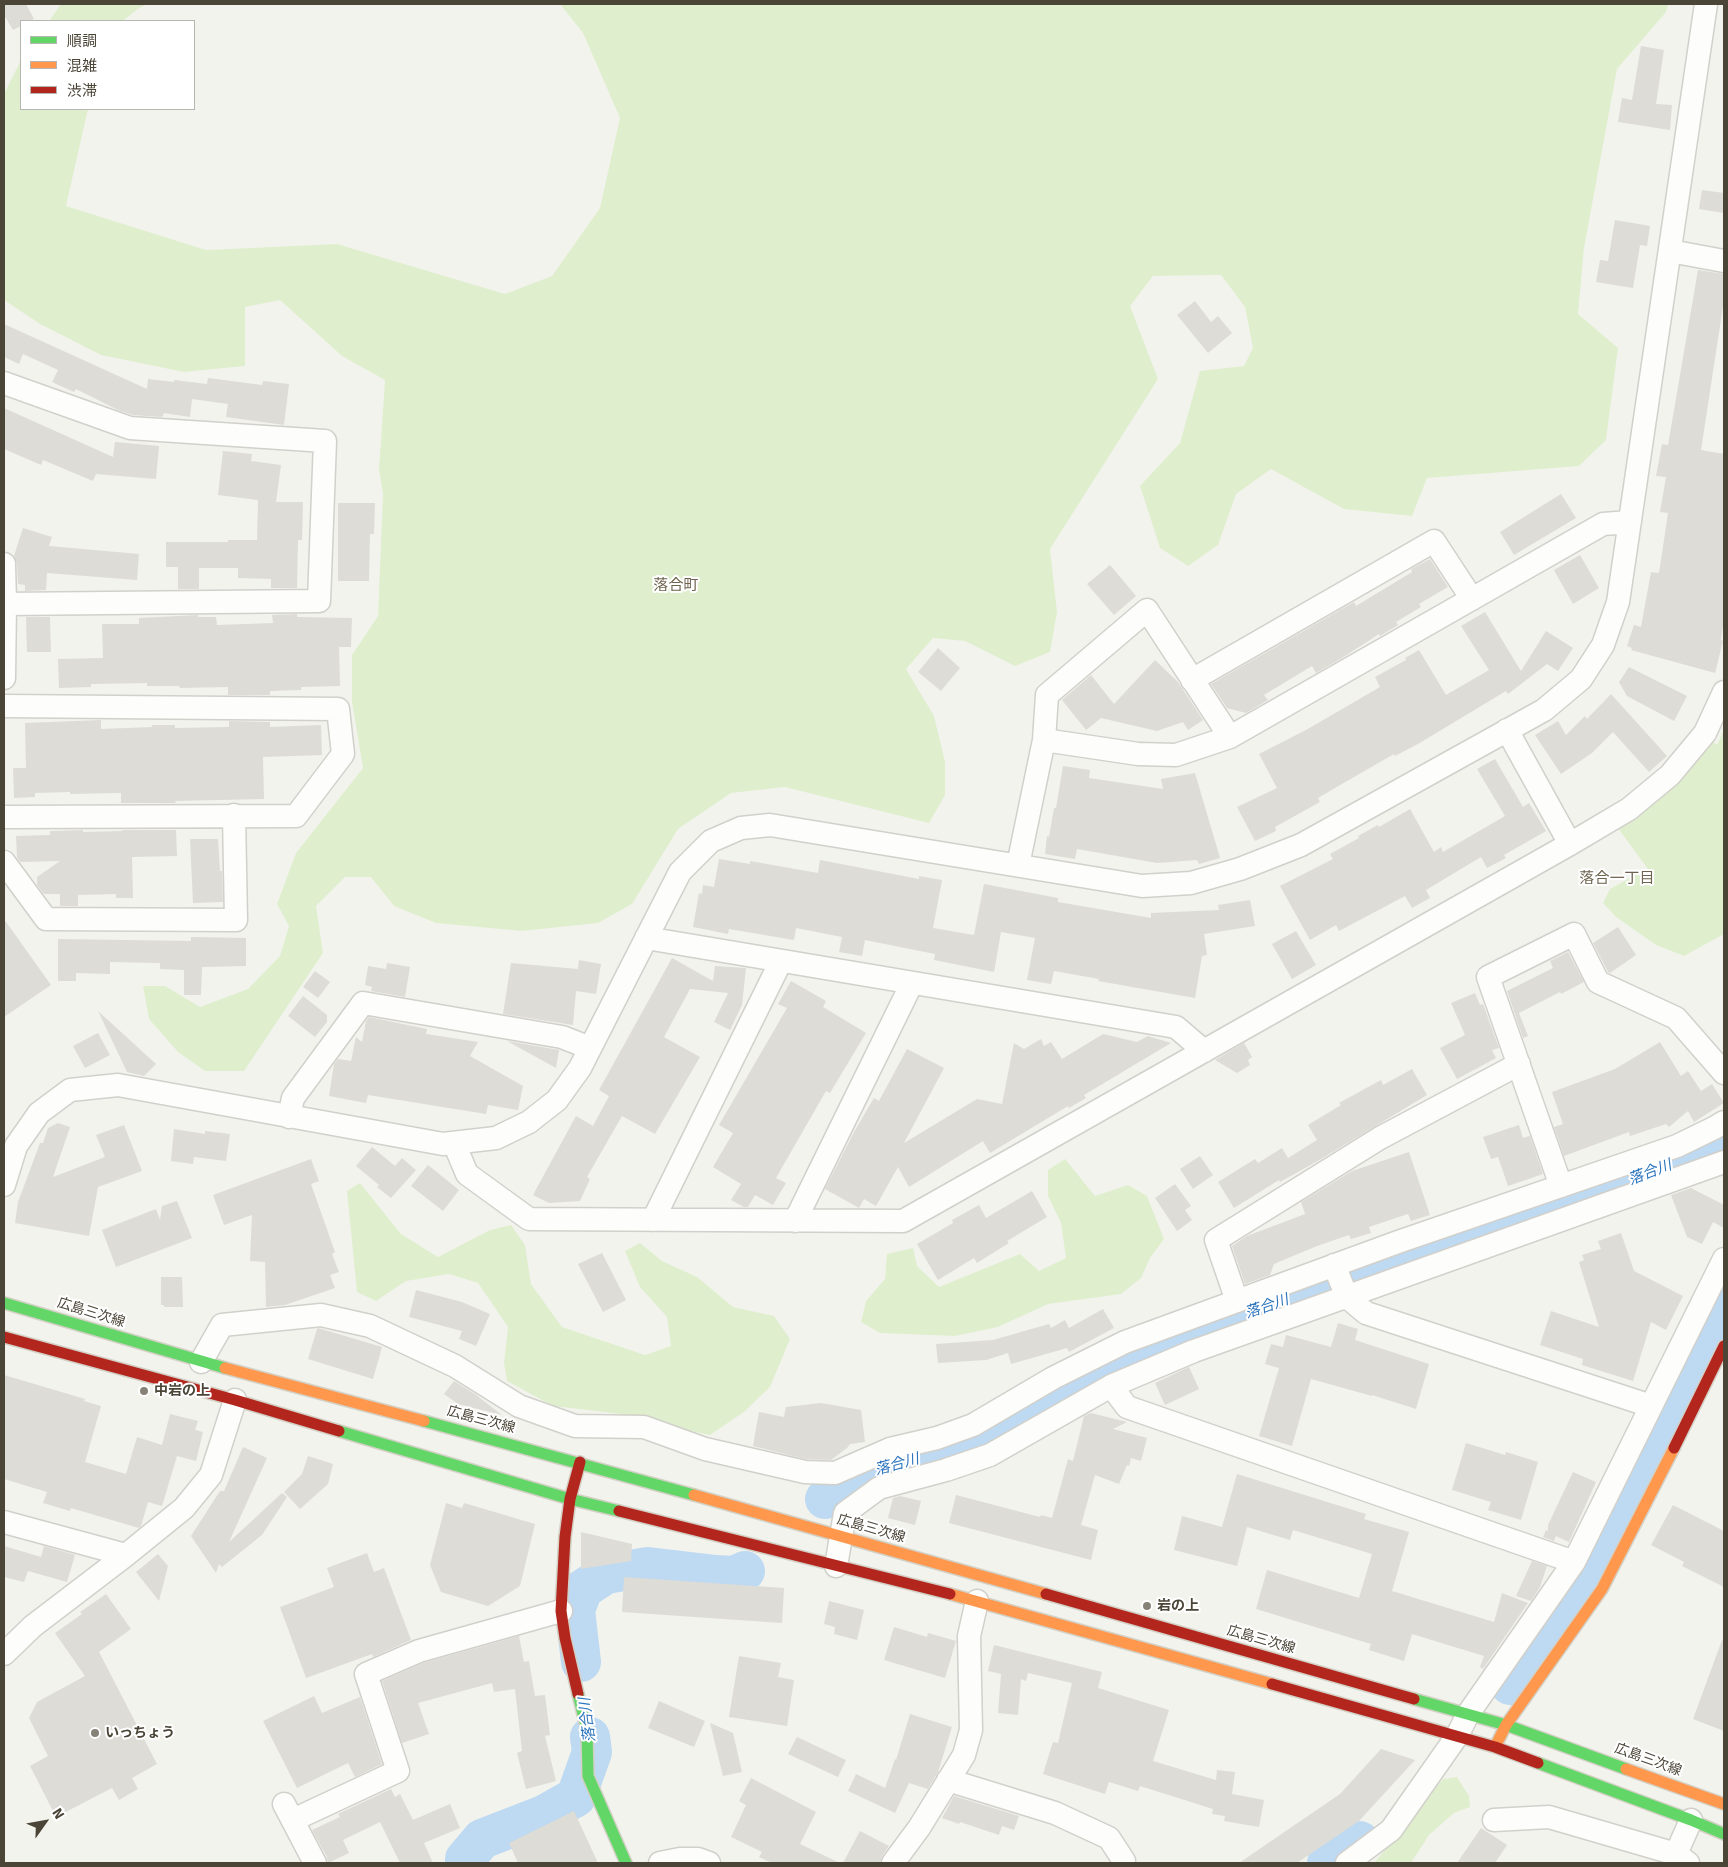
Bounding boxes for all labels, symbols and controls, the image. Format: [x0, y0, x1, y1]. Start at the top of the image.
legend [20, 20, 195, 110]
text: 順調 [67, 32, 97, 50]
text: 混雑 [67, 57, 97, 75]
text: 渋滞 [67, 82, 97, 100]
district label: 落合町 [654, 577, 698, 595]
district label: 落合一丁目 [1580, 870, 1654, 888]
water label: 落合川 [1626, 1157, 1674, 1189]
water label: 落合川 [1243, 1291, 1291, 1323]
street label: 広島三次線 [55, 1295, 127, 1331]
place label: 中岩の上 [154, 1383, 210, 1399]
marker: 中岩の上 [138, 1385, 150, 1397]
street label: 広島三次線 [445, 1403, 517, 1437]
water label: 落合川 [873, 1450, 921, 1480]
street label: 広島三次線 [835, 1511, 907, 1547]
place label: 岩の上 [1157, 1598, 1199, 1614]
marker: 岩の上 [1141, 1600, 1153, 1612]
street label: 広島三次線 [1225, 1622, 1297, 1658]
water label: 落合川 [576, 1697, 600, 1743]
place label: いっちょう [105, 1725, 175, 1741]
marker: いっちょう [89, 1727, 101, 1739]
street label: 広島三次線 [1612, 1740, 1684, 1780]
north arrow [20, 1797, 70, 1847]
text: N [48, 1805, 68, 1822]

